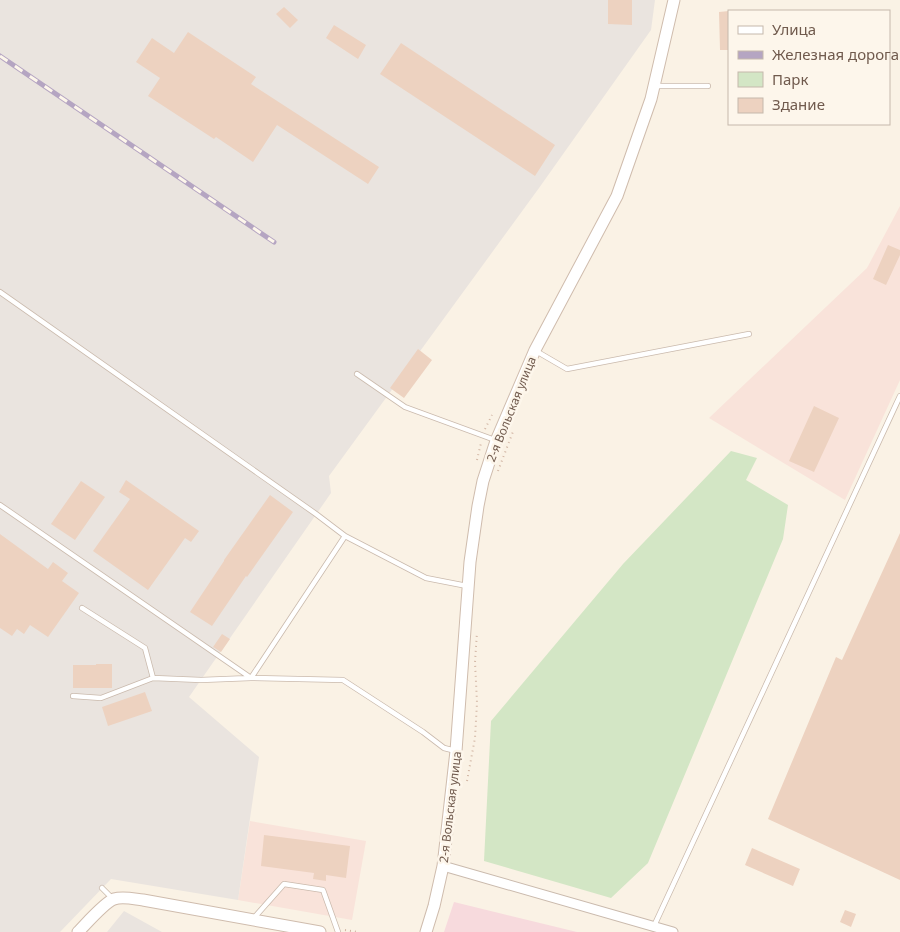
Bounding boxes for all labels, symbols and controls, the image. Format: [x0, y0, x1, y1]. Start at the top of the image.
legend [728, 10, 890, 125]
text: Улица [772, 19, 816, 39]
text: Железная дорога [772, 44, 899, 64]
text: Парк [772, 69, 808, 89]
text: Здание [772, 94, 825, 114]
street label: 2-я Вольская улица [482, 354, 540, 464]
street label: 2-я Вольская улица [435, 750, 465, 864]

